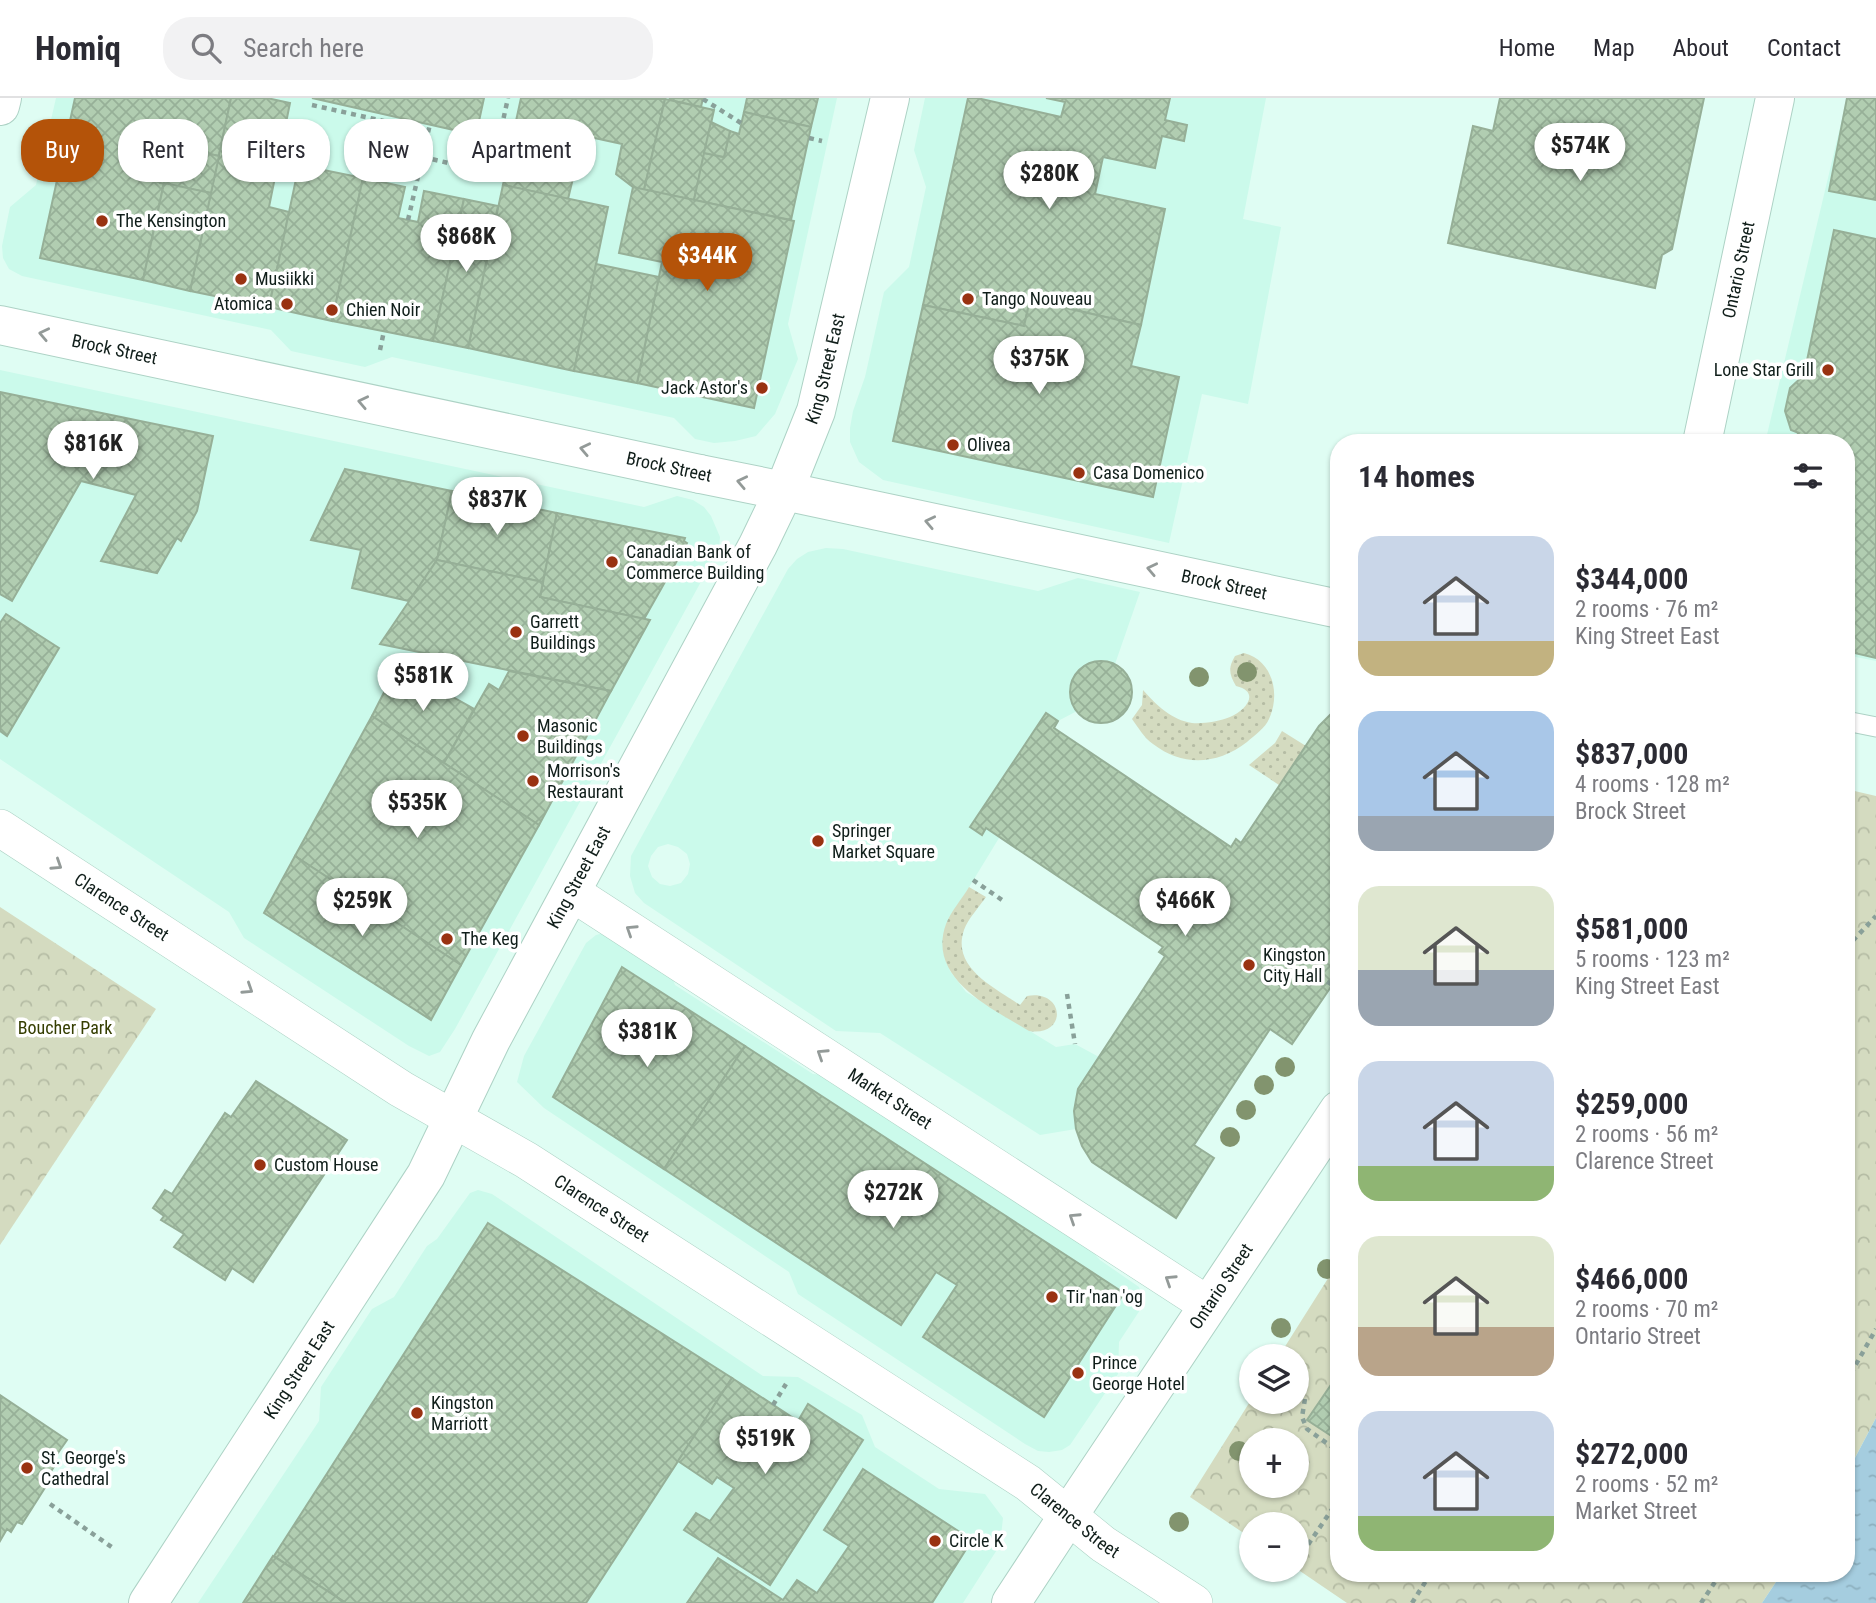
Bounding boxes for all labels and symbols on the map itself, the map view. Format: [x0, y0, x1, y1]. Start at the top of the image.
pin: $574K [1531, 123, 1629, 183]
pin: $280K [1000, 152, 1098, 211]
place label: The Kensington [116, 210, 226, 231]
marker: The Kensington [94, 213, 110, 229]
pin: $868K [417, 214, 515, 274]
street label: Ontario Street [1718, 219, 1759, 320]
pin: $344K [658, 234, 756, 293]
place label: Musiikki [255, 268, 314, 289]
marker: Musiikki [233, 271, 249, 287]
place label: Tango Nouveau [982, 288, 1092, 309]
marker: Tango Nouveau [960, 291, 976, 307]
place label: Atomica [214, 293, 273, 314]
marker: Atomica [279, 296, 295, 312]
place label: Chien Noir [346, 299, 421, 320]
marker: Chien Noir [324, 302, 340, 318]
street label: King Street East [801, 311, 849, 427]
one-way arrow [38, 328, 50, 343]
street label: Brock Street [70, 330, 159, 368]
pin: $375K [990, 336, 1088, 396]
place label: Lone Star Grill [1714, 359, 1814, 380]
marker: Lone Star Grill [1820, 362, 1836, 378]
place label: Jack Astor's [661, 377, 748, 398]
marker: Jack Astor's [754, 380, 770, 396]
one-way arrow [357, 395, 369, 410]
pin: $816K [44, 422, 142, 481]
place label: Olivea [967, 434, 1011, 455]
marker: Olivea [945, 437, 961, 453]
one-way arrow [579, 443, 591, 458]
street label: Brock Street [624, 447, 714, 486]
place label: Casa Domenico [1093, 462, 1204, 483]
marker: Casa Domenico [1071, 465, 1087, 481]
one-way arrow [736, 476, 748, 491]
pin: $837K [448, 478, 546, 537]
one-way arrow [924, 515, 936, 530]
place label: Canadian Bank of Commerce Building [626, 541, 764, 583]
marker: Canadian Bank of Commerce Building [604, 554, 620, 570]
one-way arrow [1146, 563, 1158, 578]
street label: Brock Street [1180, 565, 1269, 603]
place label: Garrett Buildings [530, 611, 596, 653]
marker: Garrett Buildings [508, 624, 524, 640]
pin: $581K [374, 654, 472, 713]
place label: Masonic Buildings [537, 715, 603, 757]
marker: Masonic Buildings [515, 728, 531, 744]
place label: Morrison's Restaurant [547, 760, 624, 802]
marker: Morrison's Restaurant [525, 773, 541, 789]
pin: $535K [368, 780, 466, 840]
place label: Springer Market Square [832, 820, 935, 862]
street label: King Street East [542, 822, 614, 932]
marker: Springer Market Square [810, 833, 826, 849]
one-way arrow [50, 857, 63, 870]
street label: Clarence Street [71, 868, 173, 945]
pin: $259K [313, 878, 411, 938]
pin: $466K [1136, 878, 1234, 938]
one-way arrow [625, 926, 638, 939]
place label: The Keg [461, 928, 519, 949]
marker: The Keg [439, 931, 455, 947]
place label: Kingston City Hall [1263, 944, 1326, 986]
marker: Kingston City Hall [1241, 957, 1257, 973]
one-way arrow [240, 981, 253, 993]
pin: $381K [598, 1010, 696, 1069]
park label: Boucher Park [18, 1017, 112, 1038]
one-way arrow [816, 1049, 829, 1062]
street label: Market Street [844, 1063, 936, 1133]
place label: Custom House [274, 1154, 379, 1175]
marker: Custom House [252, 1157, 268, 1173]
street label: Clarence Street [550, 1170, 653, 1246]
pin: $272K [844, 1170, 942, 1230]
one-way arrow [1069, 1214, 1082, 1226]
street label: Ontario Street [1185, 1239, 1257, 1333]
one-way arrow [1165, 1275, 1178, 1288]
place label: Tir 'nan 'og [1066, 1286, 1143, 1307]
marker: Tir 'nan 'og [1044, 1289, 1060, 1305]
street label: King Street East [259, 1316, 339, 1423]
place label: Prince George Hotel [1092, 1352, 1185, 1394]
marker: Prince George Hotel [1070, 1365, 1086, 1381]
place label: Kingston Marriott [431, 1392, 494, 1434]
marker: Kingston Marriott [409, 1405, 425, 1421]
pin: $519K [716, 1416, 814, 1476]
place label: St. George's Cathedral [41, 1447, 126, 1489]
marker: St. George's Cathedral [19, 1460, 35, 1476]
street label: Clarence Street [1026, 1478, 1124, 1562]
place label: Circle K [949, 1530, 1004, 1551]
marker: Circle K [927, 1533, 943, 1549]

